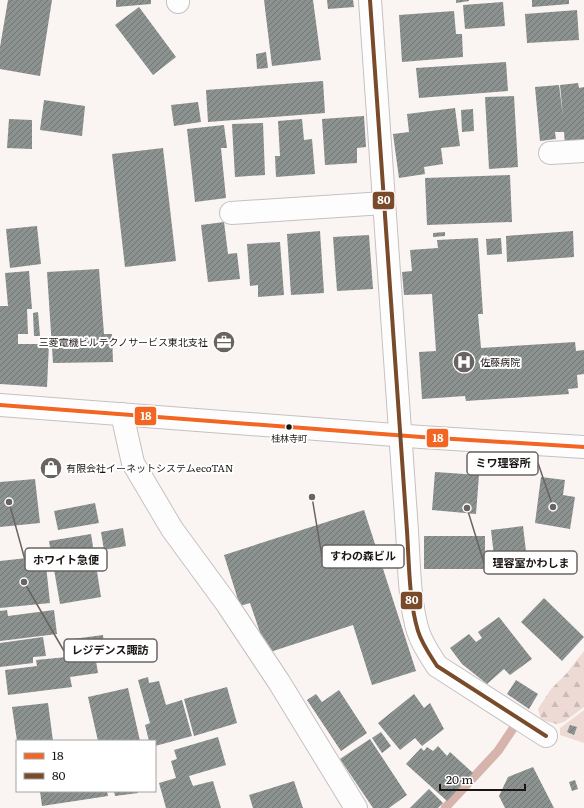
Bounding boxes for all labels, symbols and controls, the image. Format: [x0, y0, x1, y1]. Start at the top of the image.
line badge: 80 [372, 191, 395, 210]
text: 80 [377, 191, 391, 207]
office icon: 三菱電機ビルテクノサービス東北支社 [211, 329, 237, 355]
place label: 三菱電機ビルテクノサービス東北支社 [39, 334, 208, 349]
hospital icon: 佐藤病院 [451, 349, 477, 375]
place label: 佐藤病院 [480, 354, 520, 369]
line badge: 18 [134, 406, 157, 426]
text: 18 [140, 407, 152, 423]
marker: 桂林寺町 [284, 422, 294, 432]
line badge: 18 [426, 428, 449, 448]
text: 18 [432, 429, 444, 445]
place label: 桂林寺町 [271, 431, 307, 445]
callout: ミワ理容所 [467, 452, 538, 475]
text: ミワ理容所 [476, 454, 531, 470]
shop icon: 有限会社イーネットシステムecoTAN [38, 455, 64, 481]
place label: 有限会社イーネットシステムecoTAN [66, 460, 233, 475]
callout: すわの森ビル [322, 545, 404, 568]
text: すわの森ビル [330, 547, 396, 563]
callout: ホワイト急便 [25, 548, 107, 571]
text: ホワイト急便 [33, 551, 100, 567]
callout: 理容室かわしま [484, 551, 577, 574]
text: 理容室かわしま [493, 554, 570, 570]
line badge: 80 [400, 591, 423, 610]
text: 80 [405, 591, 419, 607]
callout: レジデンス諏訪 [64, 639, 157, 662]
text: レジデンス諏訪 [72, 641, 148, 657]
legend [16, 740, 156, 792]
text: 18 [52, 746, 64, 764]
text: 80 [52, 766, 66, 784]
scale bar [440, 766, 525, 792]
text: 20 m [446, 770, 473, 788]

